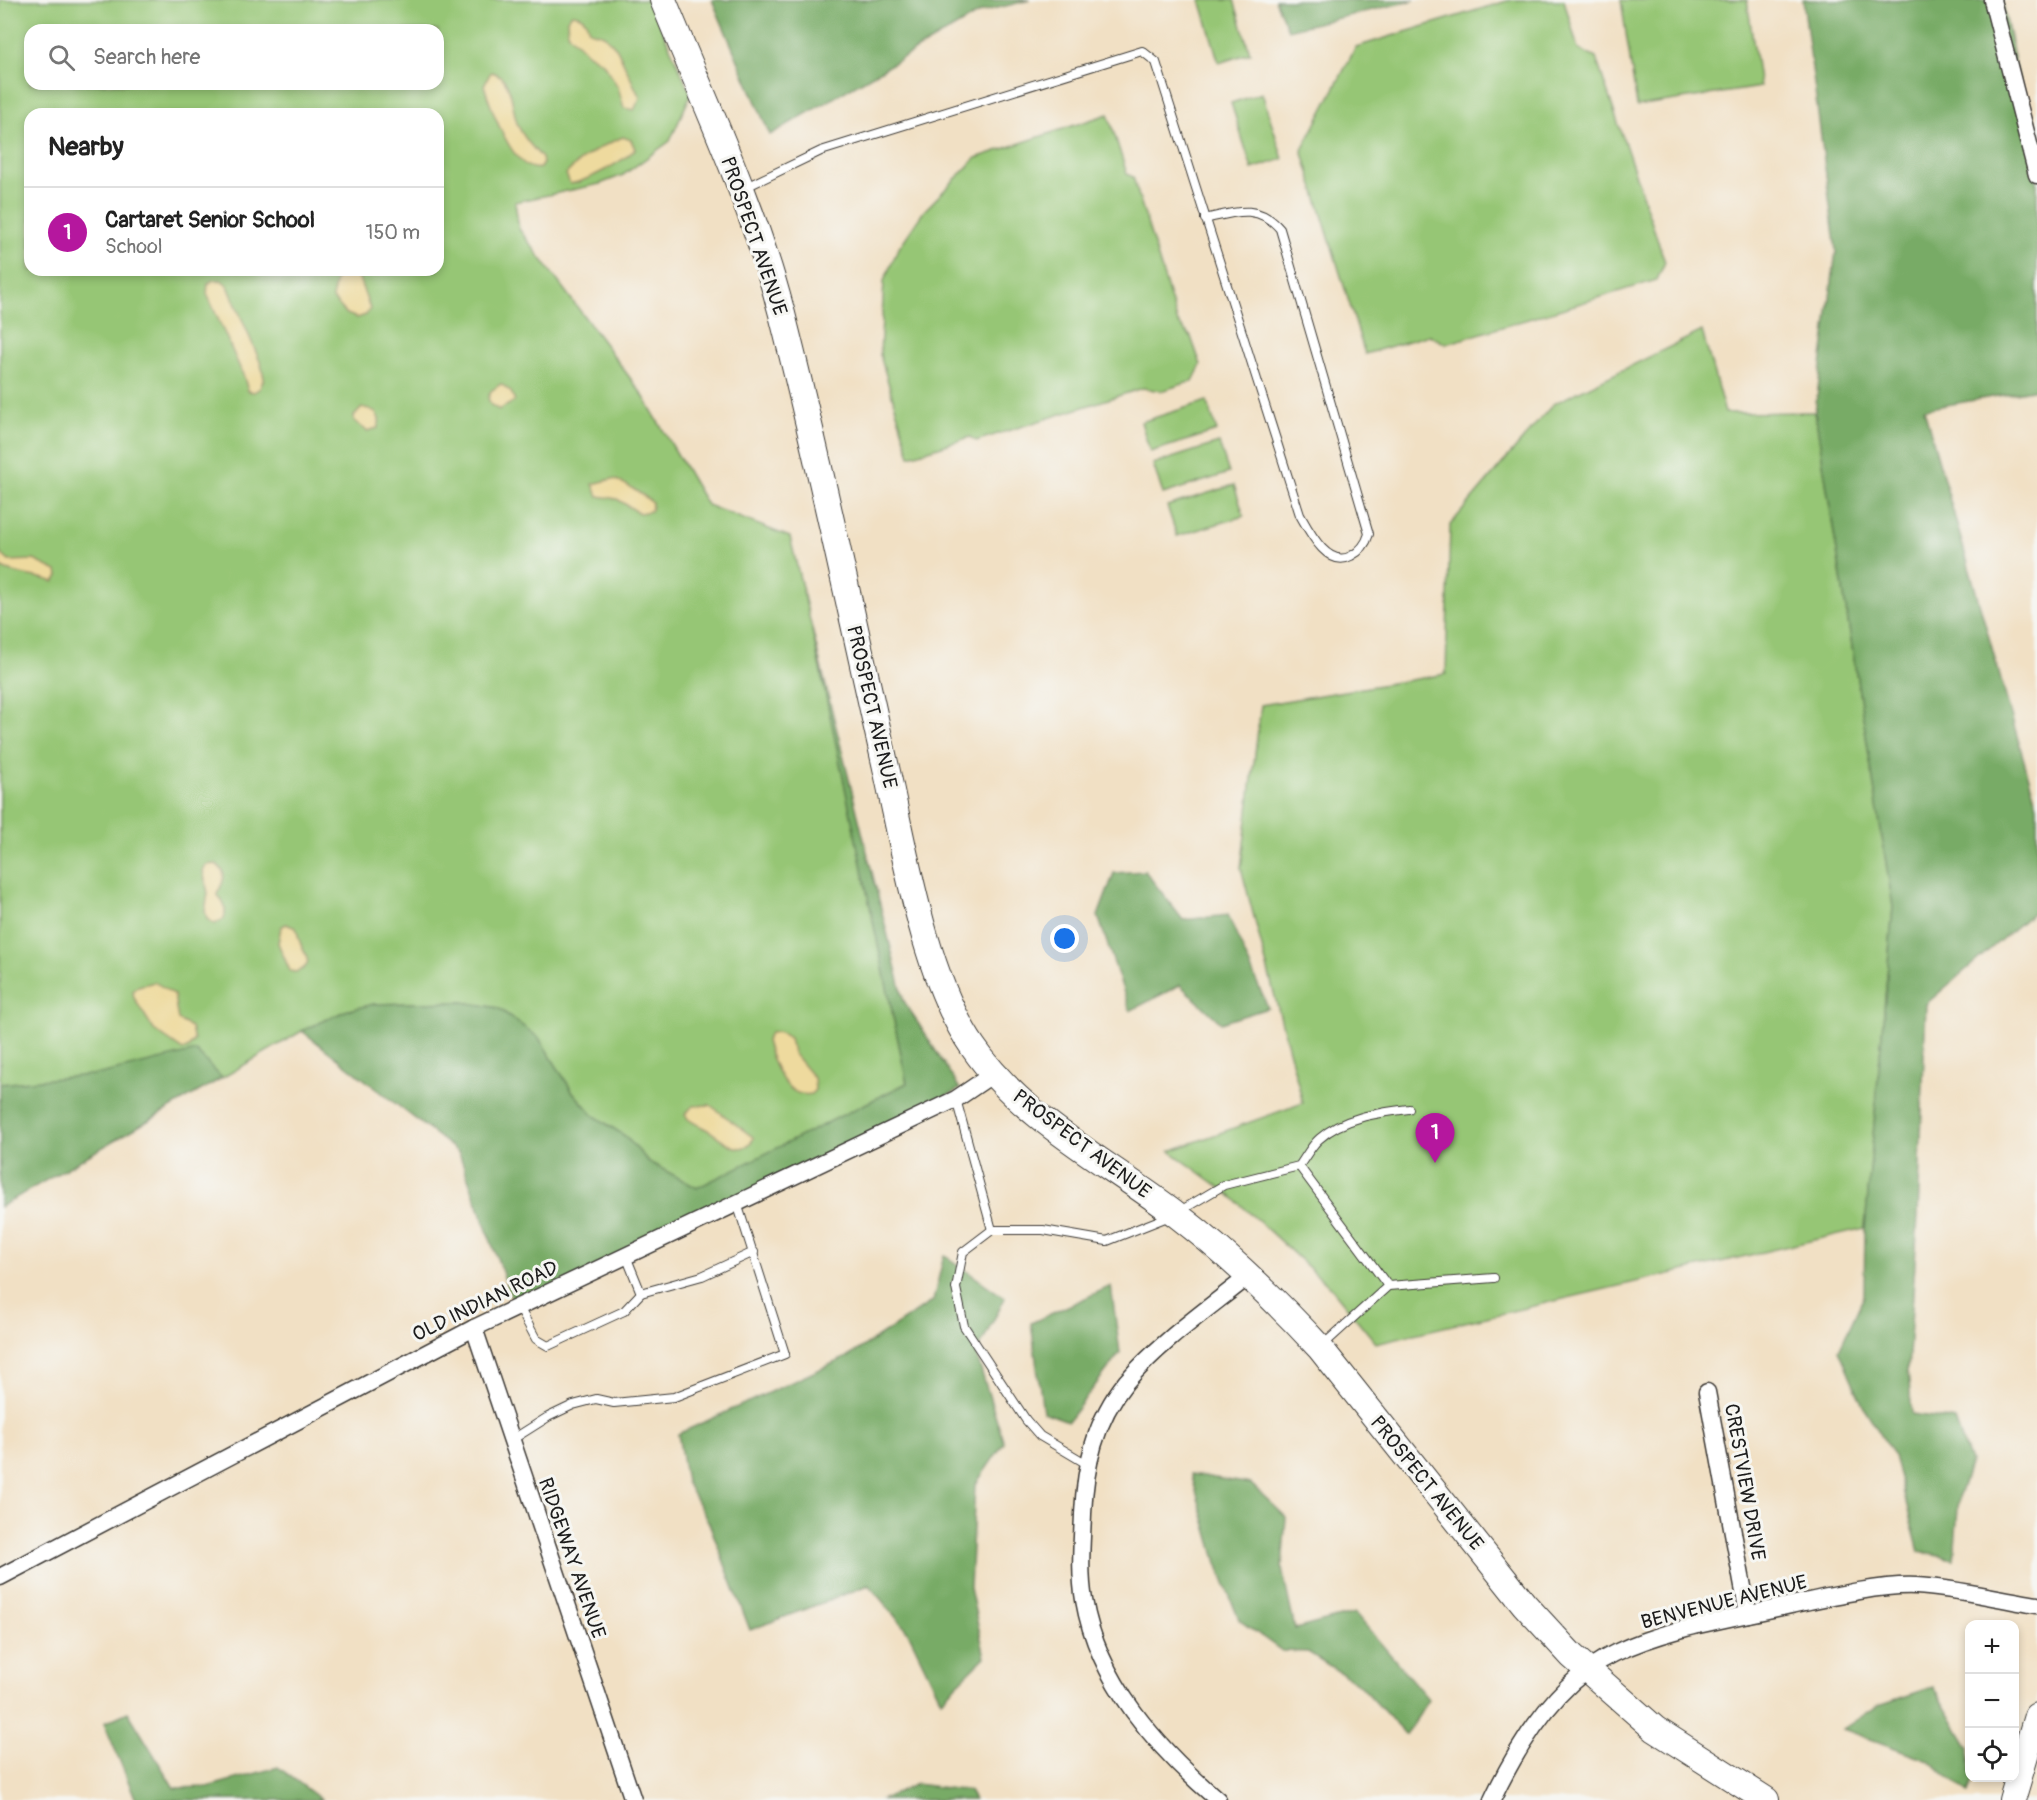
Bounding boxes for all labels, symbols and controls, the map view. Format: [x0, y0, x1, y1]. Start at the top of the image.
search box [24, 24, 444, 90]
icon: search [45, 41, 78, 74]
text: Search here [93, 43, 200, 71]
text: Nearby [48, 131, 124, 163]
street label: PROSPECT AVENUE [715, 153, 793, 319]
text: Cartaret Senior School [105, 206, 315, 234]
text: 1 [64, 220, 71, 245]
text: 150 m [366, 220, 420, 245]
text: School [105, 234, 162, 259]
street label: PROSPECT AVENUE [841, 623, 903, 791]
your location [1050, 924, 1079, 953]
street label: PROSPECT AVENUE [1008, 1084, 1156, 1204]
pin: 1 [1416, 1114, 1454, 1163]
street label: OLD INDIAN ROAD [408, 1255, 562, 1347]
street label: CRESTVIEW DRIVE [1719, 1402, 1771, 1562]
street label: PROSPECT AVENUE [1365, 1410, 1489, 1556]
street label: RIDGEWAY AVENUE [533, 1474, 611, 1642]
street label: BENVENUE AVENUE [1638, 1569, 1810, 1635]
map controls [1965, 1620, 2019, 1782]
button: + [1965, 1620, 2019, 1674]
button: − [1965, 1674, 2019, 1728]
button: locate [1965, 1728, 2019, 1782]

